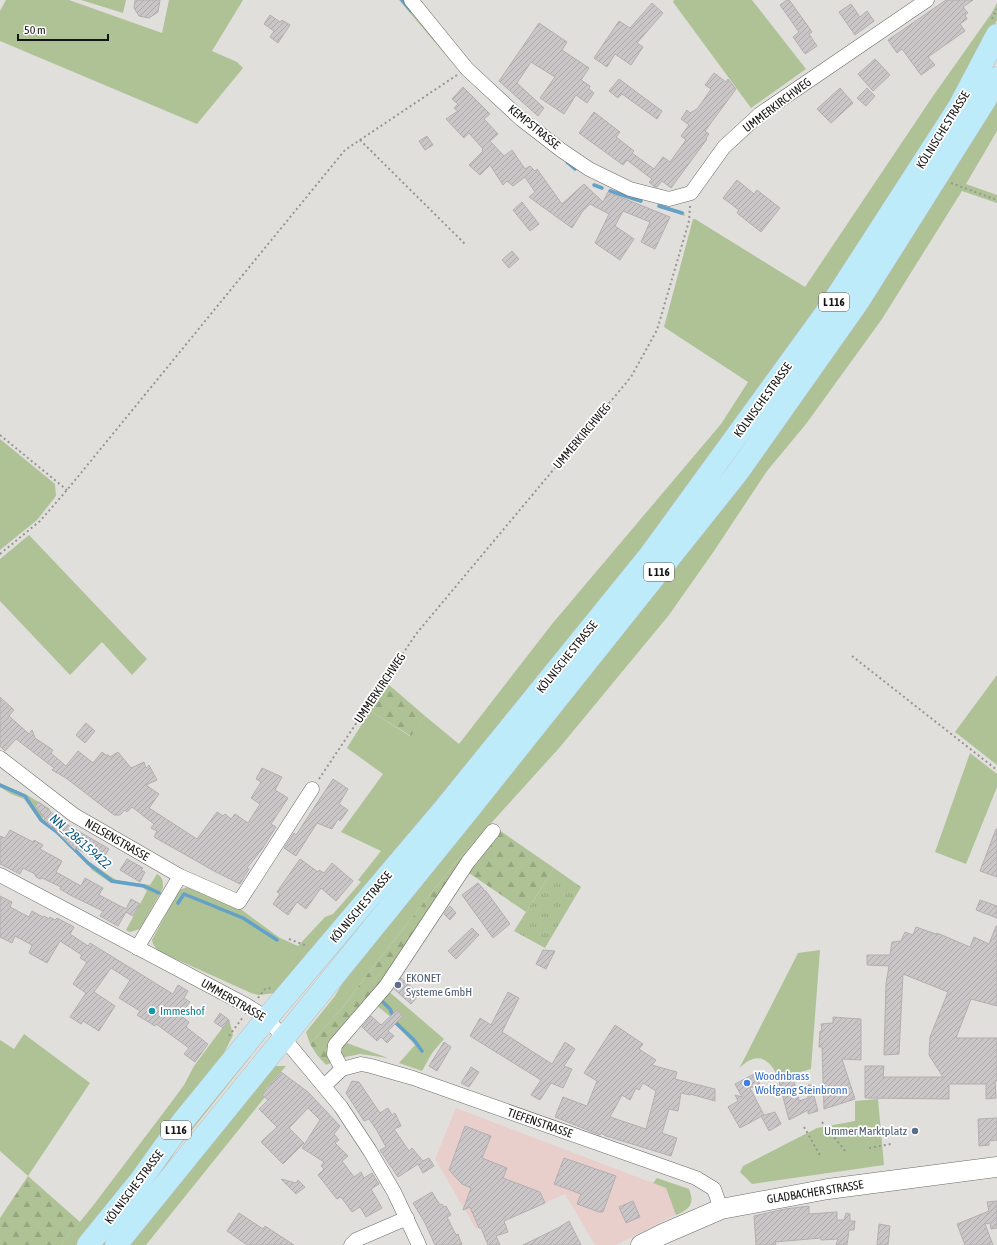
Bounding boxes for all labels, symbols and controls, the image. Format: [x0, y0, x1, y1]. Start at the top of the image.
scale bar [18, 16, 108, 42]
text: 50 m [24, 23, 46, 37]
street label: UMMERKIRCHWEG [740, 75, 814, 135]
street label: KÖLNISCHE STRASSE [914, 89, 972, 171]
street label: KEMPSTRASSE [505, 102, 563, 152]
road number: L 116 [819, 293, 849, 311]
street label: KÖLNISCHE STRASSE [731, 360, 795, 440]
street label: UMMERKIRCHWEG [550, 400, 614, 472]
road number: L 116 [644, 563, 674, 581]
street label: KÖLNISCHE STRASSE [534, 618, 600, 696]
street label: UMMERKIRCHWEG [351, 650, 409, 726]
water label: NN_286159422 [47, 811, 114, 872]
street label: NELSENSTRASSE [83, 816, 151, 864]
street label: KÖLNISCHE STRASSE [327, 868, 395, 946]
place label: EKONET Systeme GmbH [406, 971, 472, 999]
street label: UMMERSTRASSE [198, 976, 268, 1024]
marker: EKONET Systeme GmbH [393, 980, 403, 990]
place label: Immeshof [160, 1004, 205, 1018]
marker: Immeshof [147, 1006, 157, 1016]
place label: Woodnbrass Wolfgang Steinbronn [755, 1069, 848, 1097]
marker: Woodnbrass Wolfgang Steinbronn [742, 1078, 752, 1088]
street label: TIEFENSTRASSE [506, 1105, 574, 1141]
road number: L 116 [161, 1121, 191, 1139]
place label: Ummer Marktplatz [824, 1124, 908, 1138]
marker: Ummer Marktplatz [910, 1126, 920, 1136]
street label: KÖLNISCHE STRASSE [102, 1147, 166, 1227]
street label: GLADBACHER STRASSE [766, 1177, 864, 1207]

